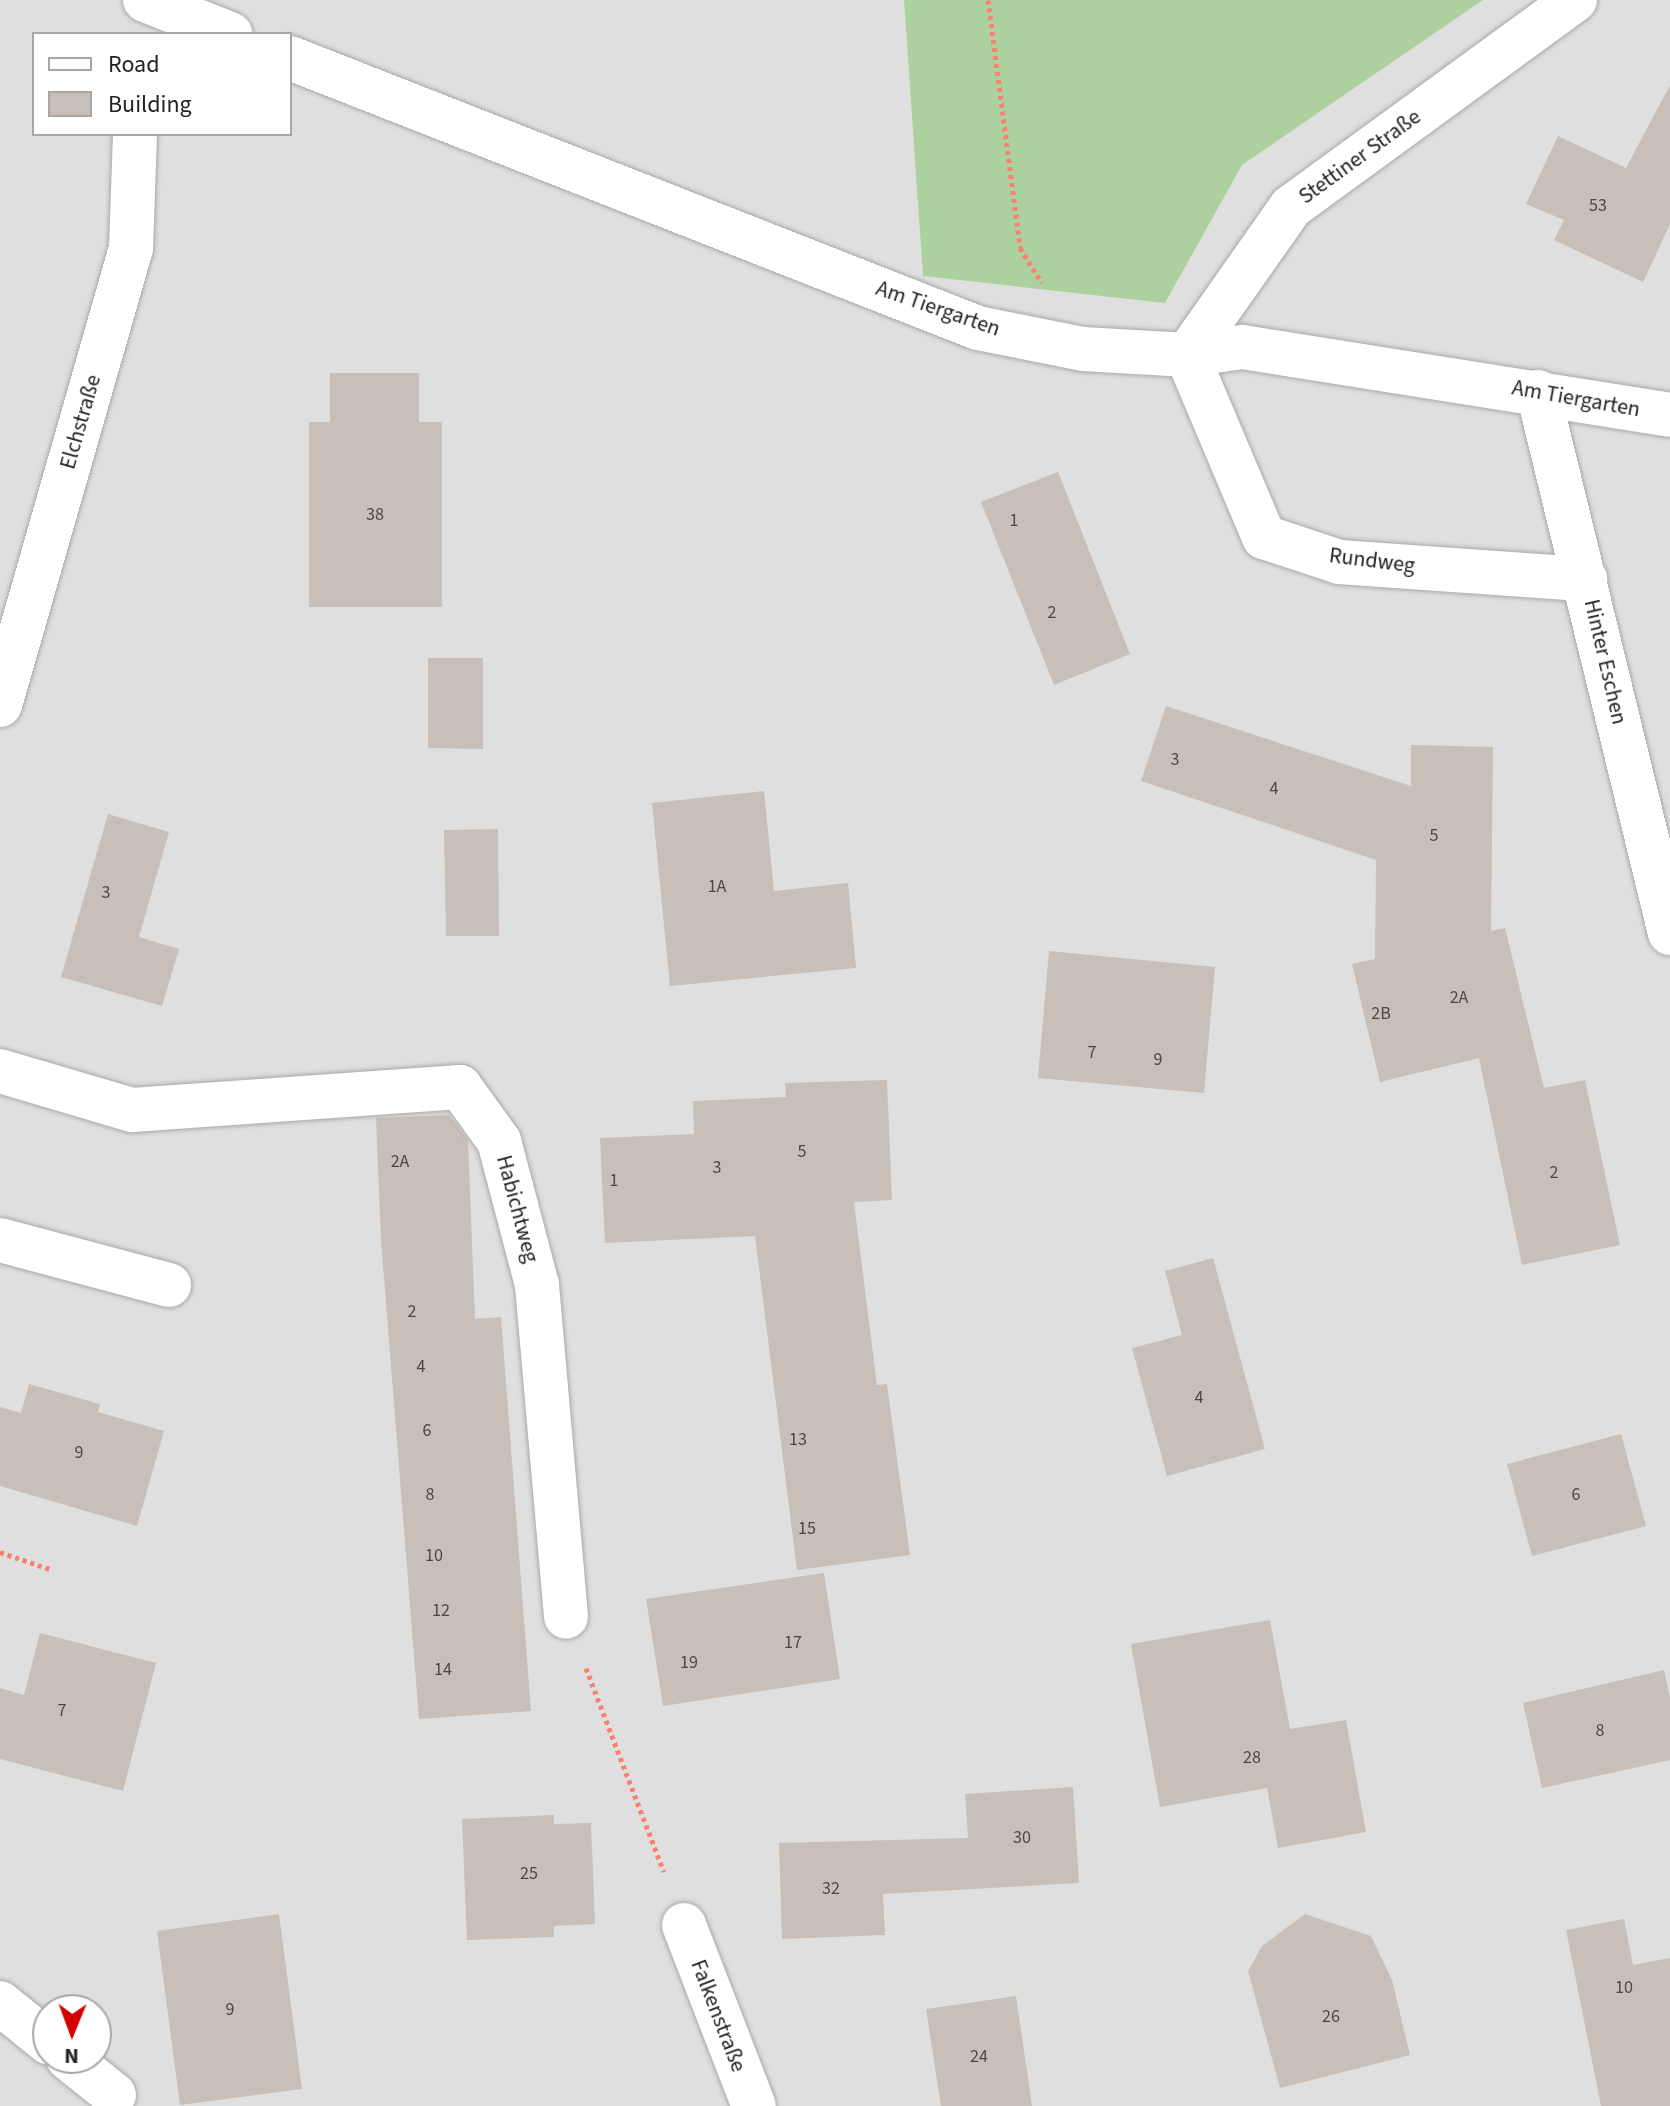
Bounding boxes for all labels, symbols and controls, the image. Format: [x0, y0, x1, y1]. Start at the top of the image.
legend [32, 32, 292, 136]
text: Road [108, 47, 160, 82]
text: Building [108, 87, 192, 122]
street label: Stettiner Straße [1294, 104, 1426, 210]
house number: 53 [1589, 195, 1607, 217]
street label: Am Tiergarten [872, 275, 1004, 343]
street label: Elchstraße [55, 372, 107, 472]
street label: Am Tiergarten [1510, 375, 1642, 423]
house number: 38 [366, 504, 384, 526]
house number: 1 [1010, 510, 1018, 532]
street label: Rundweg [1328, 543, 1416, 579]
street label: Hinter Eschen [1578, 597, 1632, 727]
house number: 2 [1048, 602, 1056, 624]
house number: 3 [1171, 749, 1179, 771]
house number: 4 [1270, 778, 1278, 800]
house number: 5 [1430, 825, 1438, 847]
house number: 1A [708, 876, 726, 898]
house number: 3 [102, 882, 110, 904]
house number: 2A [1450, 987, 1468, 1009]
house number: 2B [1371, 1003, 1391, 1025]
house number: 7 [1088, 1042, 1096, 1064]
house number: 9 [1154, 1049, 1162, 1071]
house number: 5 [798, 1141, 806, 1163]
house number: 2A [391, 1151, 409, 1173]
street label: Habichtweg [490, 1152, 544, 1266]
house number: 3 [713, 1157, 721, 1179]
house number: 2 [1550, 1162, 1558, 1184]
house number: 1 [610, 1170, 618, 1192]
house number: 2 [408, 1301, 416, 1323]
house number: 4 [417, 1356, 425, 1378]
house number: 4 [1195, 1387, 1203, 1409]
house number: 6 [423, 1420, 431, 1442]
house number: 13 [789, 1429, 807, 1451]
house number: 9 [75, 1442, 83, 1464]
house number: 8 [426, 1484, 434, 1506]
house number: 6 [1572, 1484, 1580, 1506]
house number: 15 [798, 1518, 816, 1540]
house number: 10 [425, 1545, 443, 1567]
house number: 12 [432, 1600, 450, 1622]
house number: 17 [784, 1632, 802, 1654]
house number: 19 [680, 1652, 698, 1674]
house number: 14 [434, 1659, 452, 1681]
house number: 7 [58, 1700, 66, 1722]
house number: 8 [1596, 1720, 1604, 1742]
house number: 28 [1243, 1747, 1261, 1769]
house number: 30 [1013, 1827, 1031, 1849]
house number: 25 [520, 1863, 538, 1885]
house number: 32 [822, 1878, 840, 1900]
street label: Falkenstraße [684, 1956, 752, 2076]
house number: 10 [1615, 1977, 1633, 1999]
north arrow [32, 1994, 112, 2074]
house number: 9 [226, 1999, 234, 2021]
house number: 26 [1322, 2006, 1340, 2028]
text: N [64, 2040, 79, 2072]
house number: 24 [970, 2046, 988, 2068]

